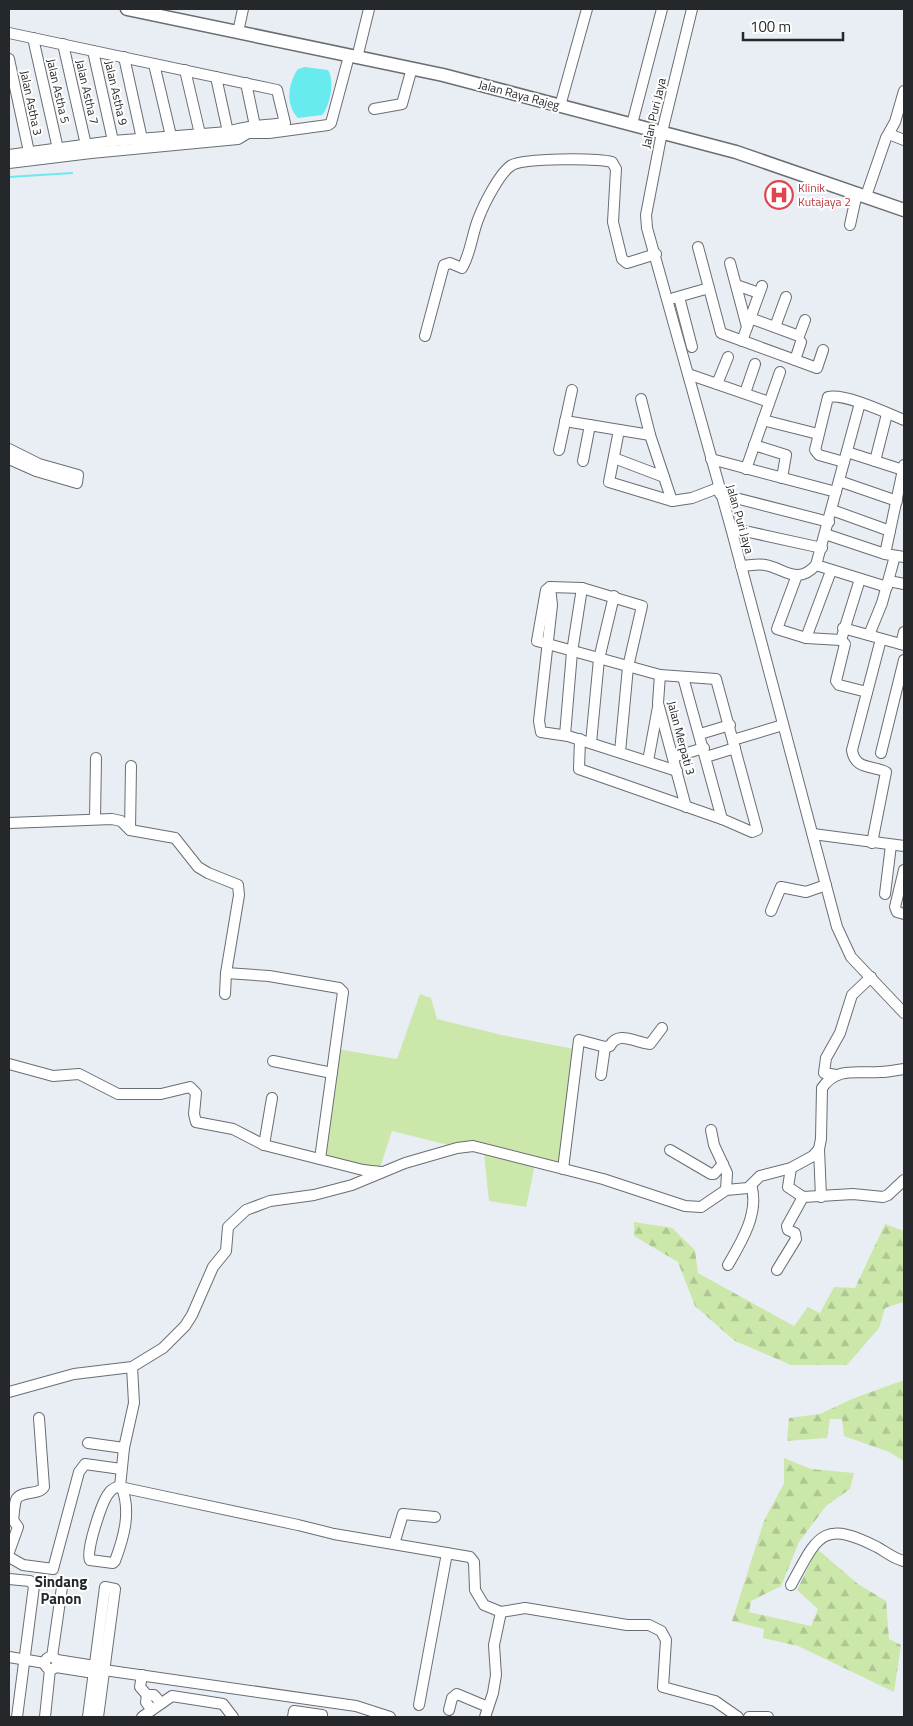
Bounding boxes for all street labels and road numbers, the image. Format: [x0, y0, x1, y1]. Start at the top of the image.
street label: Jalan Astha 5 [42, 57, 75, 126]
street label: Jalan Astha 7 [71, 58, 104, 126]
street label: Jalan Astha 9 [100, 59, 133, 128]
street label: Jalan Astha 3 [15, 69, 48, 137]
street label: Jalan Raya Rajeg [476, 75, 562, 114]
street label: Jalan Puri Jaya [636, 76, 671, 150]
street label: Jalan Puri Jaya [722, 482, 759, 556]
street label: Jalan Merpati 3 [662, 699, 701, 777]

